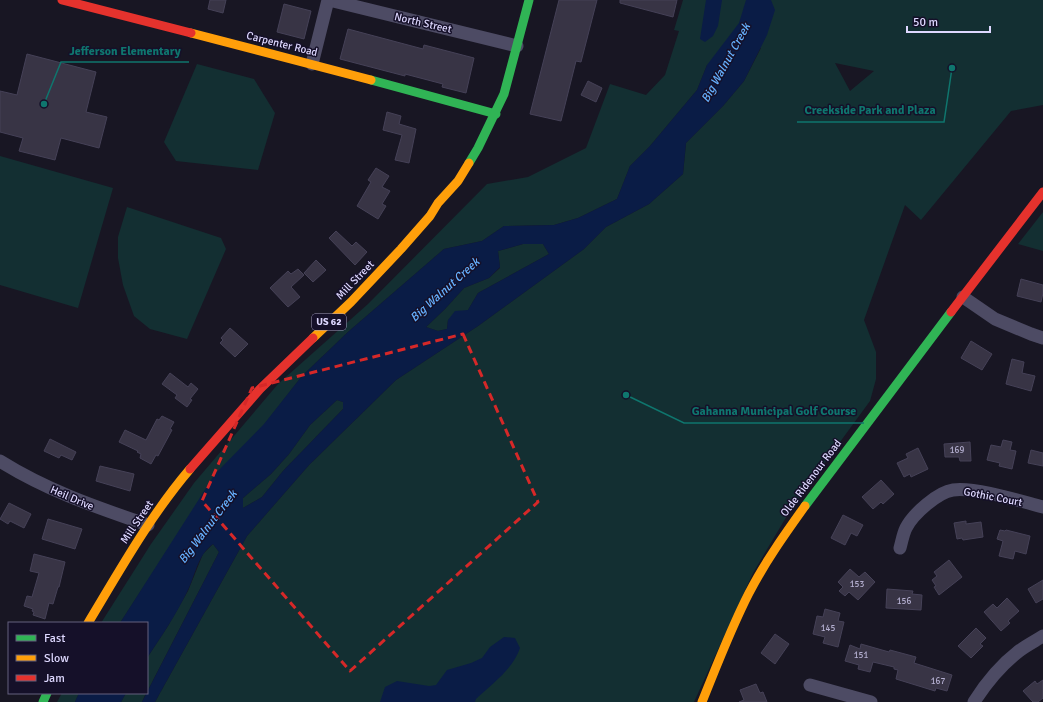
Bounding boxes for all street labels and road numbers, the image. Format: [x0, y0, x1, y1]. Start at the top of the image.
street label: North Street [393, 10, 453, 36]
street label: Carpenter Road [245, 29, 319, 59]
street label: Mill Street [333, 258, 377, 302]
road number: US 62 [312, 314, 346, 330]
street label: Olde Ridenour Road [778, 437, 844, 519]
street label: Heil Drive [48, 483, 96, 513]
street label: Gothic Court [963, 485, 1024, 509]
street label: Mill Street [118, 498, 156, 546]

